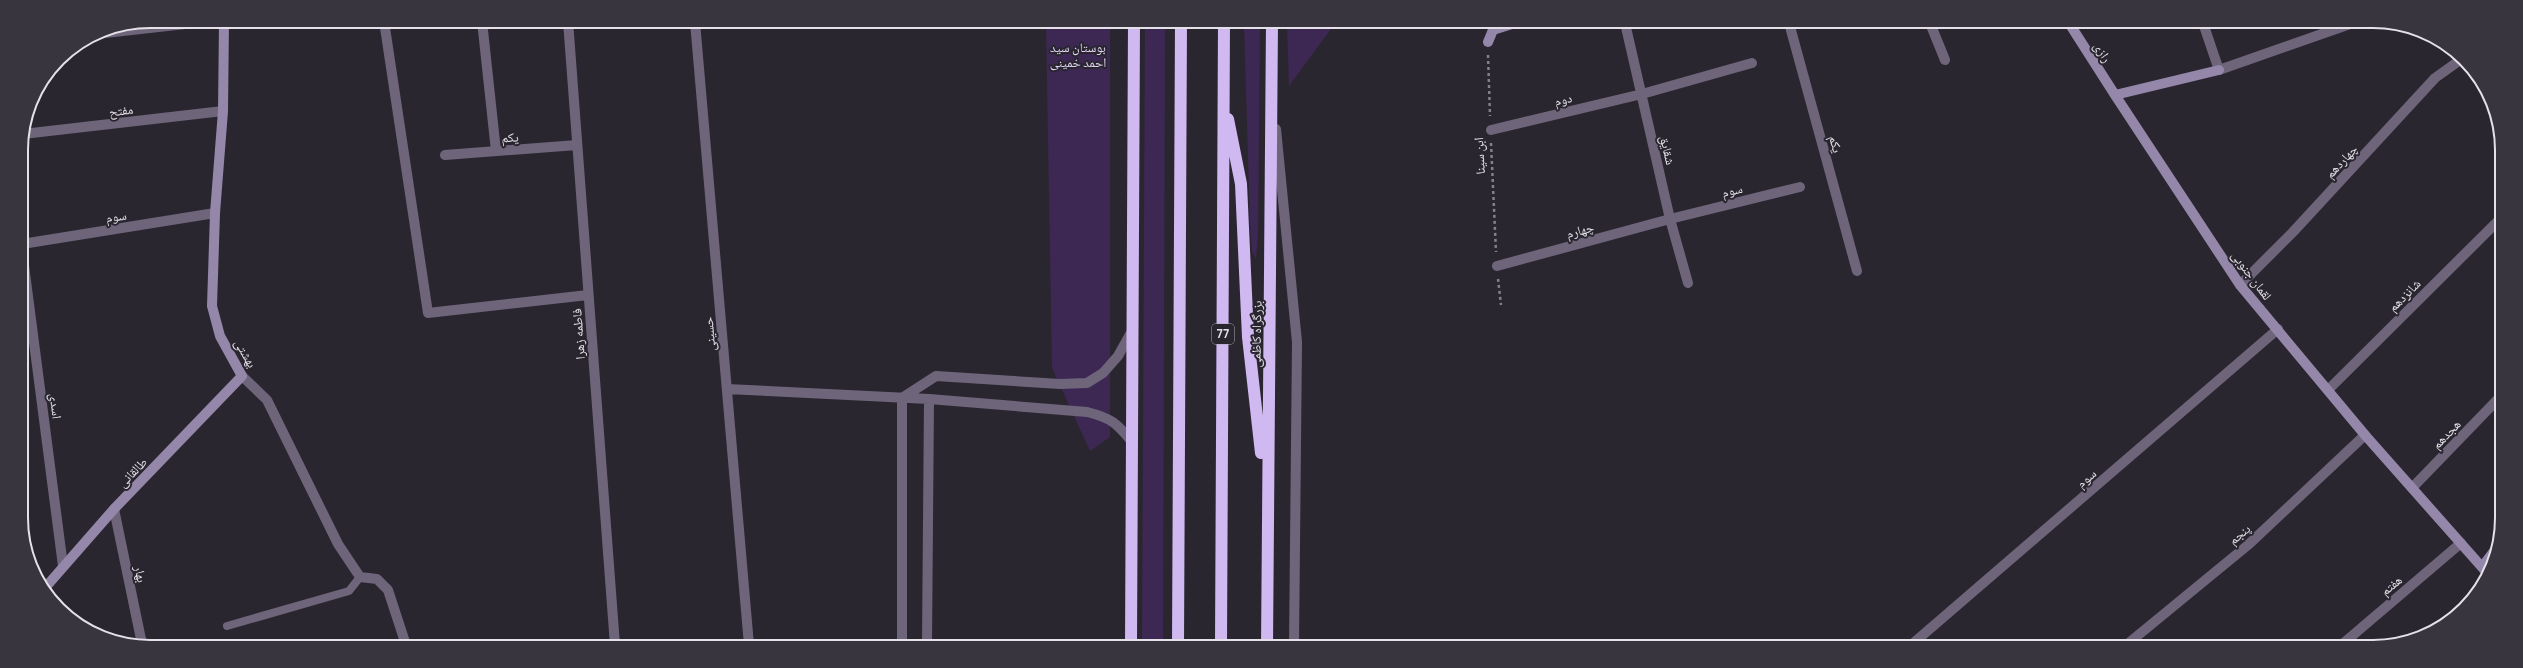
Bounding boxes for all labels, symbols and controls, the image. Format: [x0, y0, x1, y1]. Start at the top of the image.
park label: بوستان سید احمد خمینی [1050, 38, 1106, 71]
street label: رازی [2090, 38, 2116, 66]
street label: دوم [1552, 88, 1574, 110]
street label: مفتح [108, 100, 134, 121]
street label: یکم [501, 127, 519, 147]
street label: یکم [1825, 133, 1847, 155]
street label: شقایق [1656, 134, 1680, 166]
street label: ابن سینا [1469, 137, 1489, 175]
street label: چهاردهم [2321, 140, 2361, 182]
street label: سوم [1720, 179, 1744, 201]
street label: سوم [104, 205, 128, 227]
street label: چهارم [1564, 218, 1596, 242]
street label: لقمان جنوبی [2228, 247, 2276, 303]
street label: شانزدهم [2384, 275, 2424, 315]
street label: بزرگراه کاظمی [1246, 300, 1266, 368]
street label: فاطمه زهرا [567, 308, 589, 360]
street label: حسینی [699, 316, 719, 352]
road number: 77 [1212, 324, 1234, 344]
street label: بهشتی [231, 335, 261, 371]
street label: اسدی [45, 392, 67, 420]
street label: هجدهم [2427, 415, 2465, 453]
street label: طالقانی [113, 453, 151, 491]
street label: سوم [2072, 464, 2100, 492]
street label: پنجم [2224, 519, 2254, 549]
street label: بهار [130, 563, 152, 584]
street label: هفتم [2376, 571, 2406, 599]

